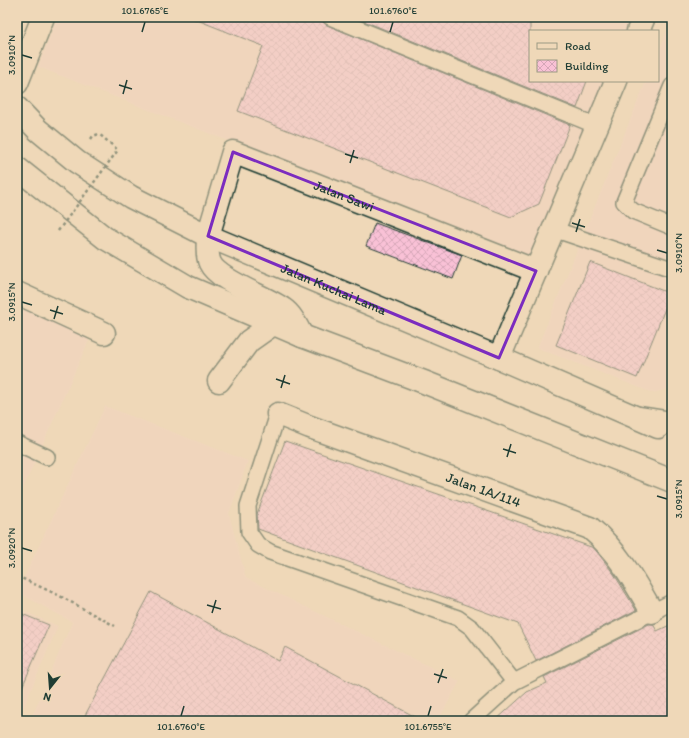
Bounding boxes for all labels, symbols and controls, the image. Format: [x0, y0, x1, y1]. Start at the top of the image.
text: 101.6765°E [121, 4, 169, 17]
text: 101.6760°E [369, 4, 418, 17]
legend [529, 30, 659, 82]
text: 3.0910°N [5, 35, 18, 75]
text: Road [565, 39, 591, 53]
text: Building [565, 59, 609, 73]
street label: Jalan Sawi [311, 177, 377, 216]
text: 3.0910°N [672, 233, 685, 273]
street label: Jalan Kuchai Lama [278, 260, 390, 319]
text: 3.0915°N [5, 282, 18, 321]
street label: Jalan 1A/114 [444, 469, 524, 512]
text: 3.0915°N [672, 479, 685, 518]
text: 3.0920°N [5, 528, 18, 568]
north arrow [30, 668, 70, 708]
text: N [42, 690, 53, 704]
text: 101.6760°E [157, 720, 206, 733]
text: 101.6755°E [404, 720, 452, 733]

